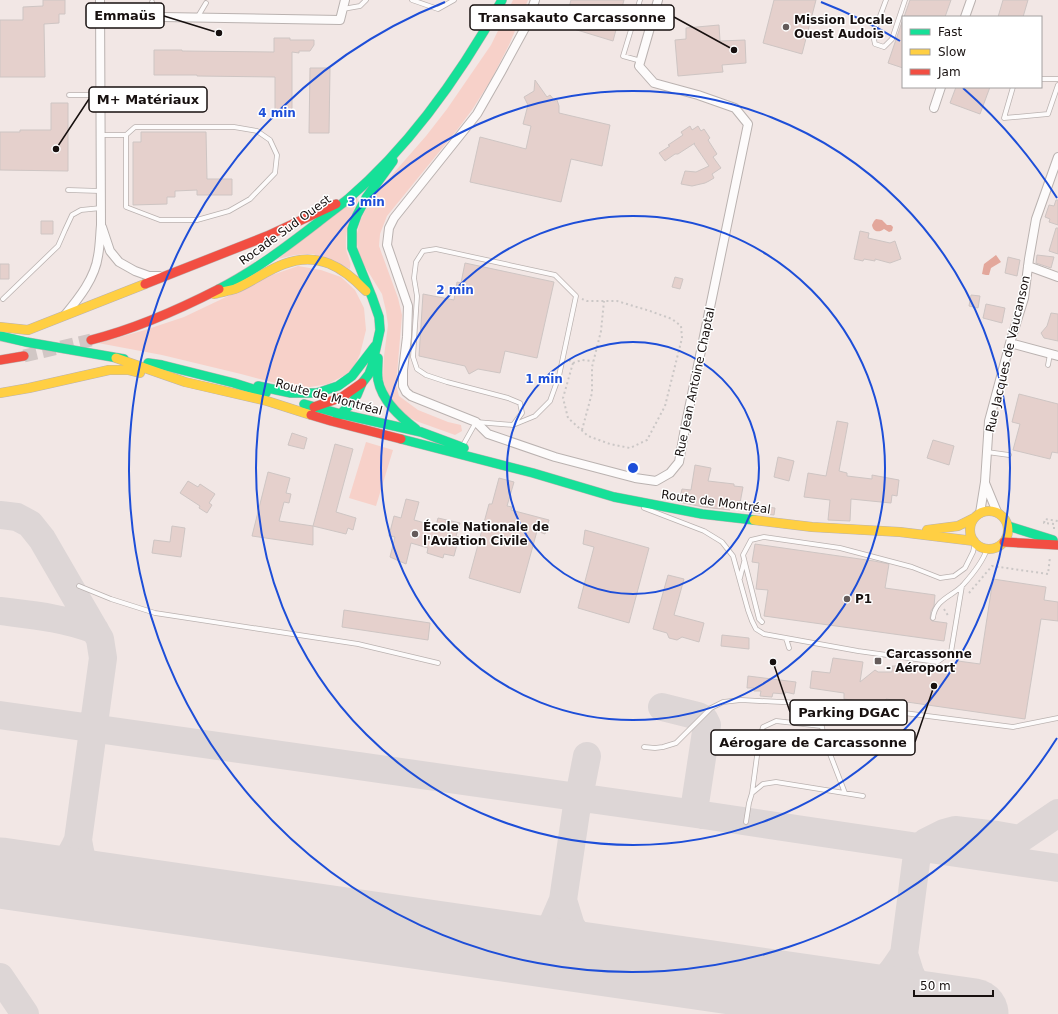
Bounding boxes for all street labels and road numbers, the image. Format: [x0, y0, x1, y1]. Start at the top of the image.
street label: Rocade Sud Ouest [236, 192, 334, 268]
street label: Rue Jacques de Vaucanson [983, 274, 1033, 434]
street label: Rue Jean Antoine Chaptal [672, 306, 718, 458]
street label: Route de Montréal [274, 376, 384, 418]
street label: Route de Montréal [660, 487, 772, 517]

